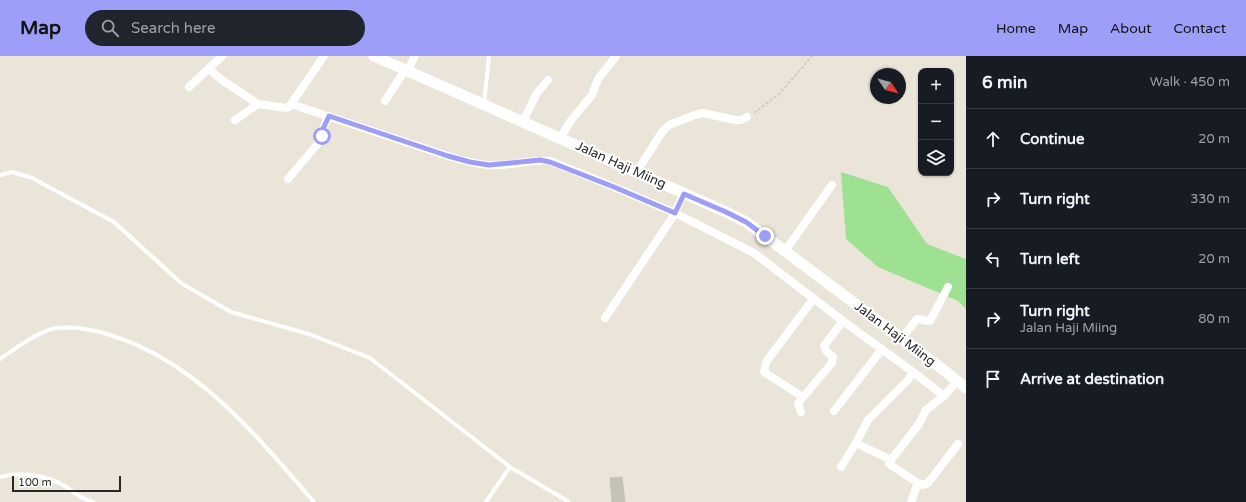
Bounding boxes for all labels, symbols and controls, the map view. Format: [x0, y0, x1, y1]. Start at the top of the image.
search box [85, 10, 365, 46]
text: Map [20, 17, 61, 39]
icon: search [99, 17, 121, 39]
text: Search here [131, 19, 215, 37]
text: Home [996, 20, 1036, 37]
text: Map [1058, 20, 1088, 37]
text: About [1110, 20, 1152, 37]
text: Contact [1174, 20, 1226, 37]
north arrow [870, 68, 906, 104]
map controls [918, 68, 954, 176]
button: + [918, 68, 954, 104]
text: 6 min [982, 72, 1027, 93]
text: Walk · 450 m [1150, 74, 1230, 90]
button: − [918, 104, 954, 140]
route start [313, 127, 331, 145]
icon: ahead [982, 128, 1004, 150]
text: Continue [1020, 130, 1084, 148]
text: 20 m [1198, 131, 1230, 147]
street label: Jalan Haji Miing [573, 138, 669, 192]
button: layers [918, 140, 954, 176]
icon: right [982, 188, 1004, 210]
text: Turn right [1020, 190, 1090, 208]
text: 330 m [1190, 191, 1230, 207]
route end [756, 227, 774, 245]
icon: left [982, 248, 1004, 270]
text: Turn left [1020, 250, 1080, 268]
text: 20 m [1198, 251, 1230, 267]
street label: Jalan Haji Miing [851, 298, 939, 370]
text: Turn right [1020, 302, 1090, 320]
icon: right [982, 308, 1004, 330]
text: 80 m [1198, 311, 1230, 327]
text: Jalan Haji Miing [1020, 320, 1117, 336]
icon: arrive [982, 368, 1004, 390]
text: Arrive at destination [1020, 370, 1164, 388]
scale bar [12, 474, 121, 493]
text: 100 m [18, 476, 52, 489]

